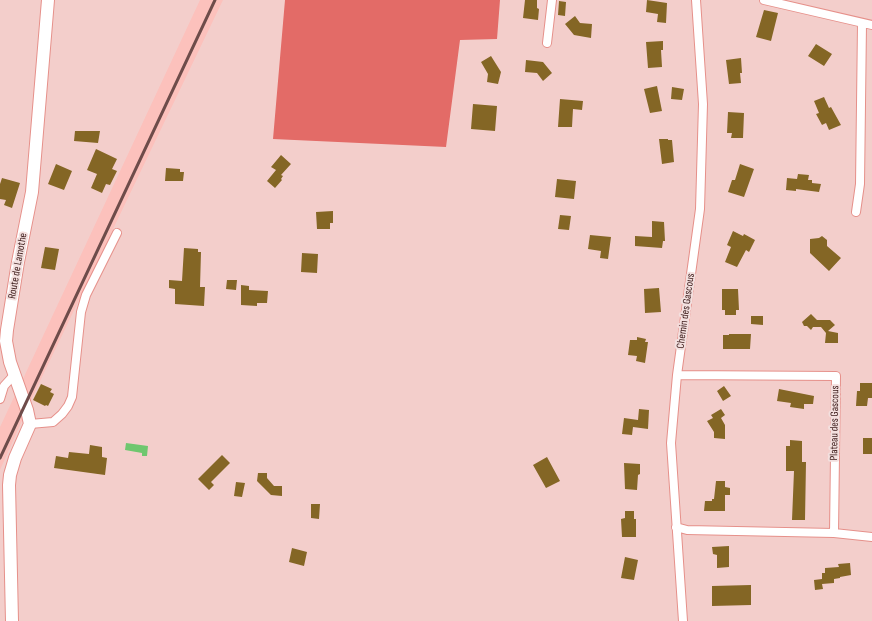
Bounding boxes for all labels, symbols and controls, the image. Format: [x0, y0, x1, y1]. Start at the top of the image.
street label: Route de Lamothe [6, 232, 30, 300]
street label: Chemin des Gascous [674, 273, 698, 349]
street label: Plateau des Gascous [828, 385, 842, 461]

